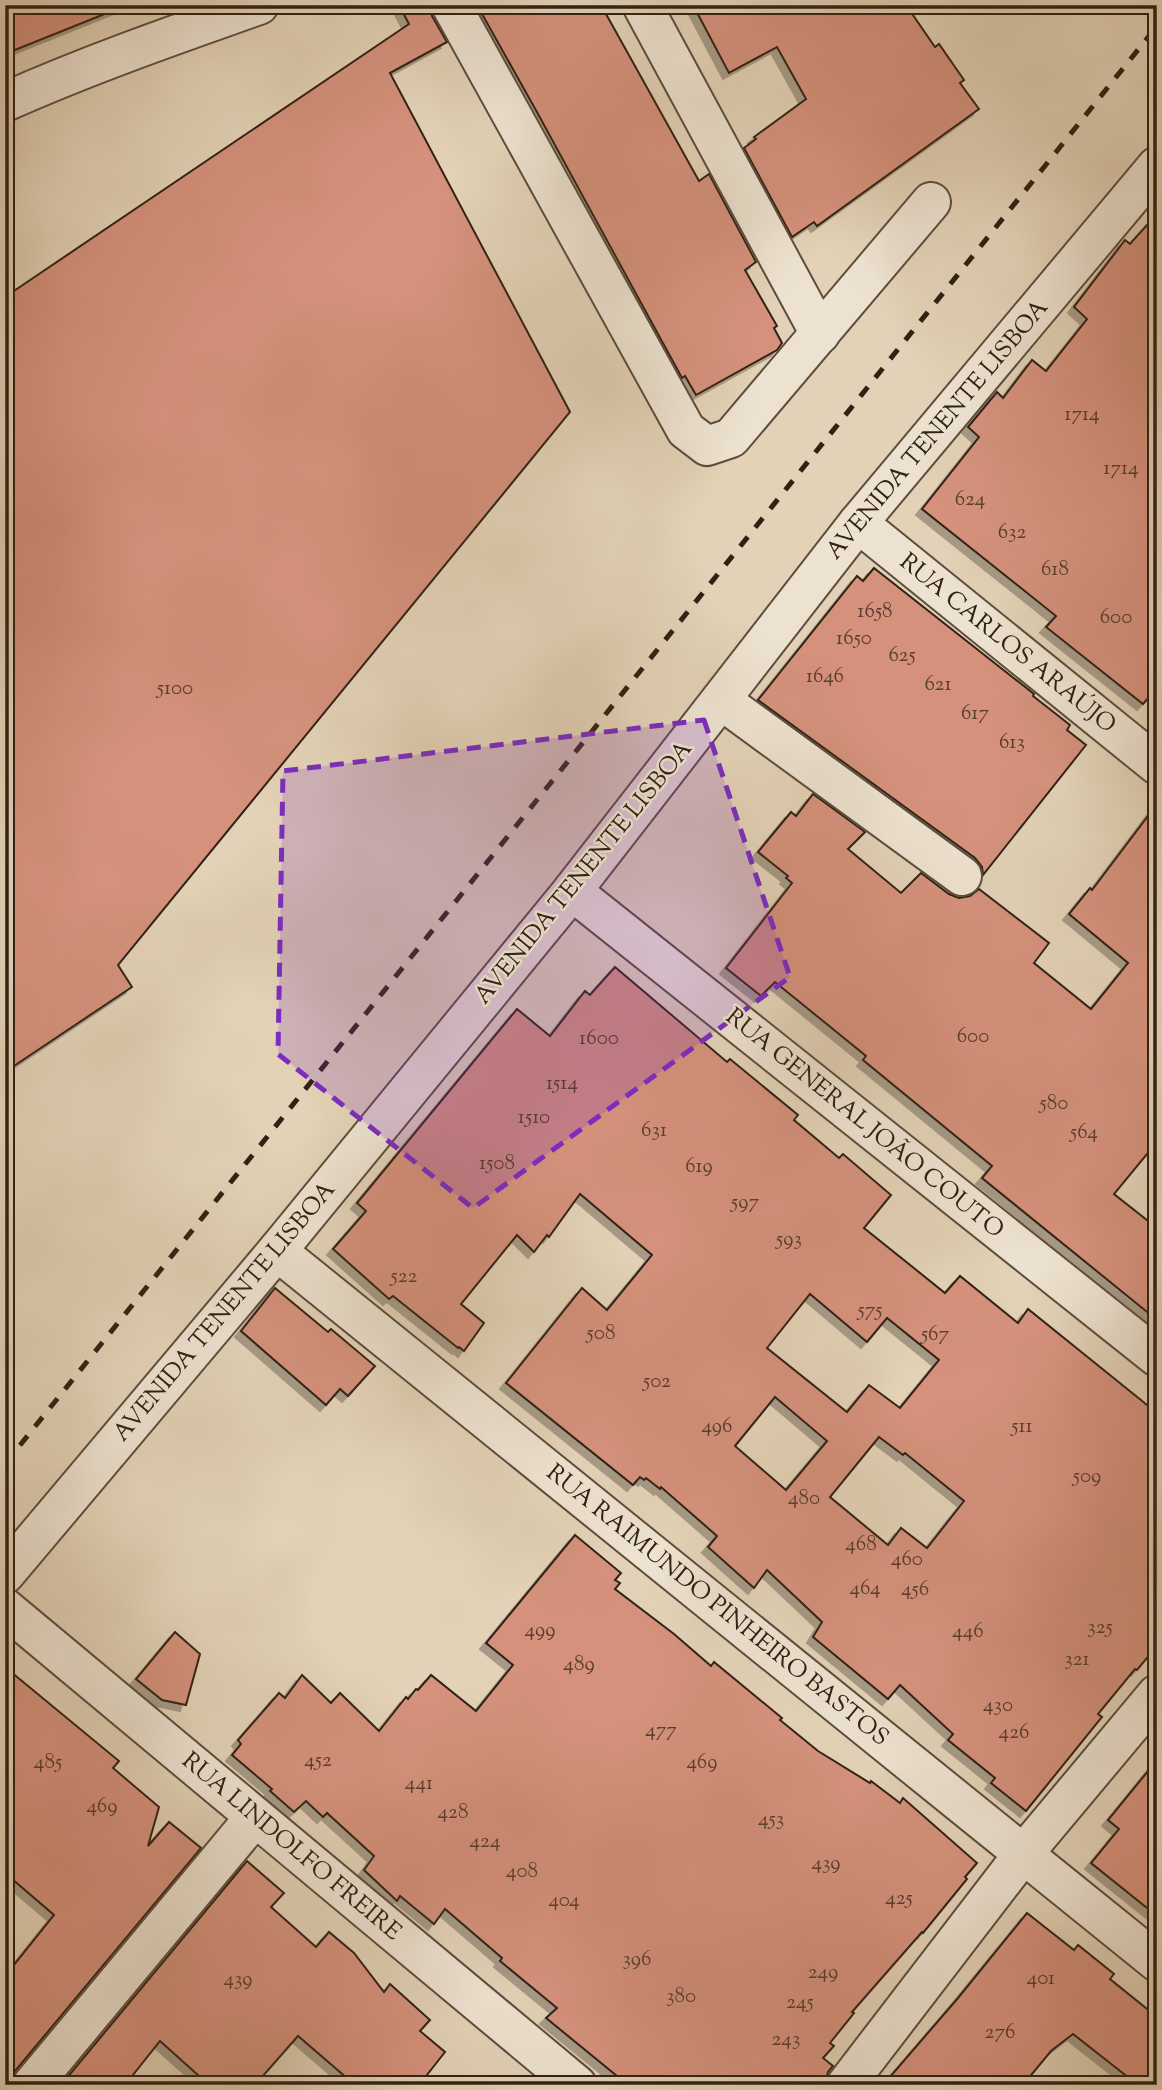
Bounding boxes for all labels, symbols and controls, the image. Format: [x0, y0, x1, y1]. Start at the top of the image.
street label: AVENIDA TENENTE LISBOA [819, 292, 1058, 568]
house number: 1714 [1064, 400, 1100, 430]
house number: 1714 [1103, 454, 1139, 484]
house number: 624 [955, 485, 985, 515]
house number: 632 [998, 518, 1027, 548]
street label: RUA CARLOS ARAÚJO [891, 546, 1123, 742]
house number: 618 [1041, 555, 1069, 585]
house number: 1658 [857, 597, 893, 627]
house number: 600 [1100, 603, 1132, 633]
house number: 1650 [836, 624, 872, 654]
house number: 625 [888, 641, 916, 671]
house number: 1646 [806, 662, 844, 692]
house number: 621 [924, 670, 952, 700]
house number: 5100 [156, 674, 193, 704]
house number: 617 [961, 699, 989, 729]
house number: 613 [999, 728, 1025, 758]
street label: AVENIDA TENENTE LISBOA [467, 733, 702, 1012]
street label: RUA GENERAL JOÃO COUTO [717, 1001, 1011, 1247]
house number: 600 [957, 1022, 989, 1052]
house number: 1600 [579, 1024, 619, 1054]
house number: 1514 [546, 1069, 578, 1099]
house number: 580 [1039, 1089, 1068, 1119]
house number: 1510 [518, 1103, 550, 1133]
house number: 631 [641, 1116, 667, 1146]
house number: 564 [1069, 1118, 1098, 1148]
house number: 1508 [479, 1149, 515, 1179]
house number: 619 [685, 1152, 713, 1182]
street label: AVENIDA TENENTE LISBOA [106, 1174, 345, 1450]
house number: 597 [730, 1188, 759, 1218]
house number: 593 [775, 1225, 802, 1255]
house number: 522 [390, 1262, 418, 1292]
house number: 575 [857, 1296, 882, 1326]
house number: 508 [586, 1319, 615, 1349]
house number: 567 [920, 1320, 950, 1350]
house number: 502 [642, 1367, 671, 1397]
house number: 496 [701, 1412, 733, 1442]
house number: 511 [1010, 1412, 1033, 1442]
street label: RUA RAIMUNDO PINHEIRO BASTOS [538, 1457, 896, 1755]
house number: 509 [1072, 1462, 1101, 1492]
house number: 480 [788, 1484, 820, 1514]
house number: 468 [845, 1530, 877, 1560]
house number: 460 [891, 1545, 923, 1575]
house number: 464 [849, 1574, 881, 1604]
house number: 456 [901, 1575, 929, 1605]
house number: 325 [1087, 1613, 1113, 1643]
house number: 499 [525, 1616, 555, 1646]
house number: 446 [952, 1617, 984, 1647]
house number: 321 [1064, 1645, 1090, 1675]
house number: 489 [563, 1650, 595, 1680]
house number: 430 [983, 1691, 1013, 1721]
house number: 477 [645, 1716, 677, 1746]
house number: 426 [999, 1718, 1029, 1748]
street label: RUA LINDOLFO FREIRE [174, 1745, 409, 1950]
house number: 452 [304, 1746, 332, 1776]
house number: 485 [34, 1748, 62, 1778]
house number: 469 [686, 1748, 718, 1778]
house number: 441 [405, 1769, 433, 1799]
house number: 469 [86, 1792, 118, 1822]
house number: 428 [438, 1798, 468, 1828]
house number: 453 [758, 1805, 784, 1835]
house number: 424 [470, 1827, 501, 1857]
house number: 439 [811, 1849, 841, 1879]
house number: 408 [506, 1857, 538, 1887]
house number: 425 [885, 1884, 913, 1914]
house number: 404 [548, 1886, 580, 1916]
house number: 396 [623, 1945, 651, 1975]
house number: 249 [808, 1958, 838, 1988]
house number: 401 [1027, 1964, 1055, 1994]
house number: 439 [223, 1965, 253, 1995]
house number: 380 [666, 1982, 696, 2012]
house number: 245 [786, 1988, 814, 2018]
house number: 276 [985, 2018, 1015, 2048]
house number: 243 [772, 2025, 800, 2055]

